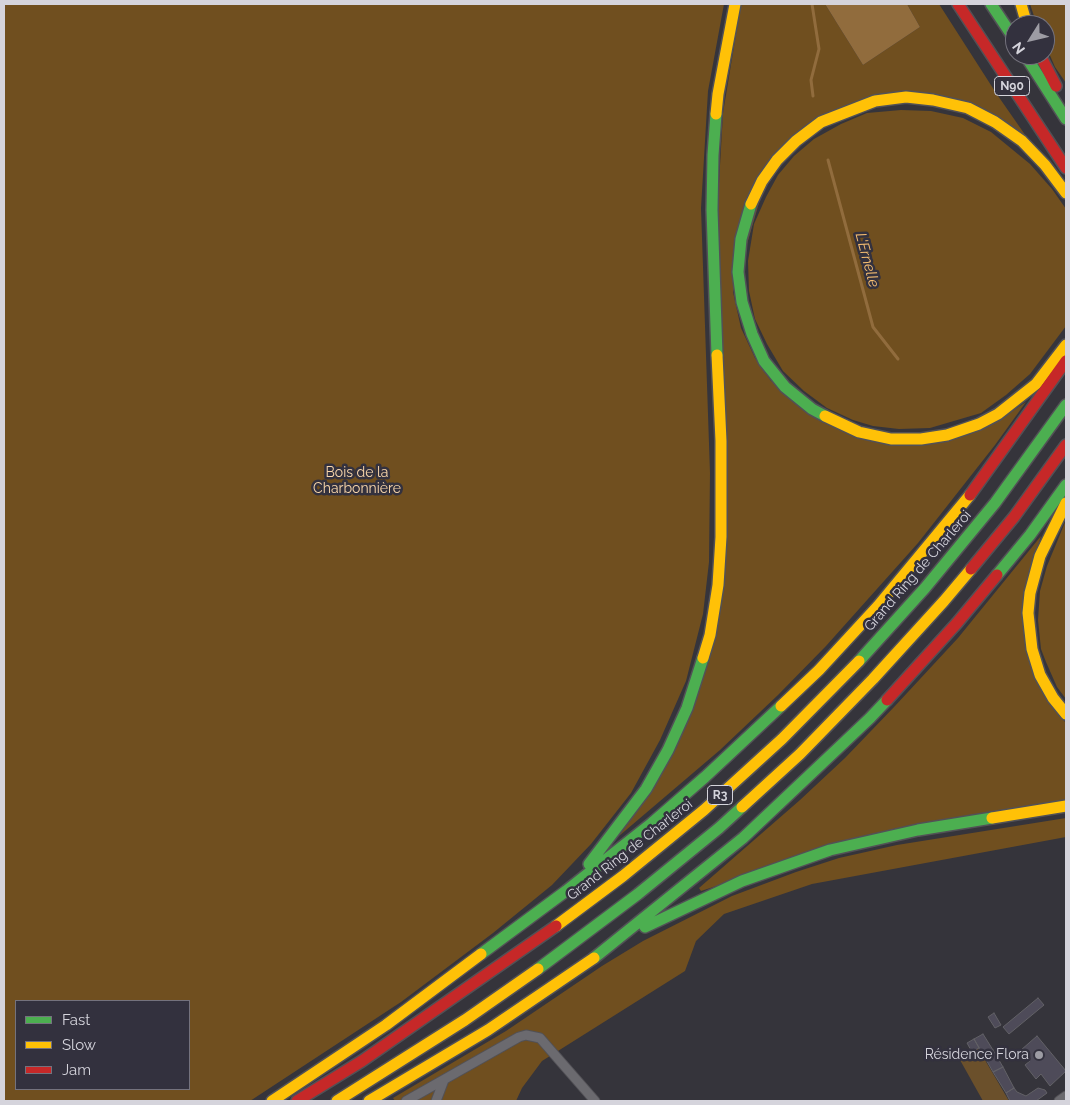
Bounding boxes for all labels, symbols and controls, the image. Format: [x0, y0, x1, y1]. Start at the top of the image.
north arrow [1005, 15, 1055, 65]
text: N [1009, 39, 1028, 57]
road number: N90 [994, 76, 1030, 95]
water label: L'Ernelle [851, 231, 883, 289]
park label: Bois de la Charbonnière [313, 465, 401, 498]
street label: Grand Ring de Charleroi [861, 507, 975, 635]
road number: R3 [708, 786, 732, 804]
street label: Grand Ring de Charleroi [564, 796, 696, 904]
legend [15, 1000, 190, 1090]
text: Fast [62, 1011, 90, 1029]
text: Slow [62, 1036, 96, 1054]
place label: Résidence Flora [925, 1047, 1029, 1063]
marker: Résidence Flora [1033, 1049, 1045, 1061]
text: Jam [62, 1061, 91, 1079]

